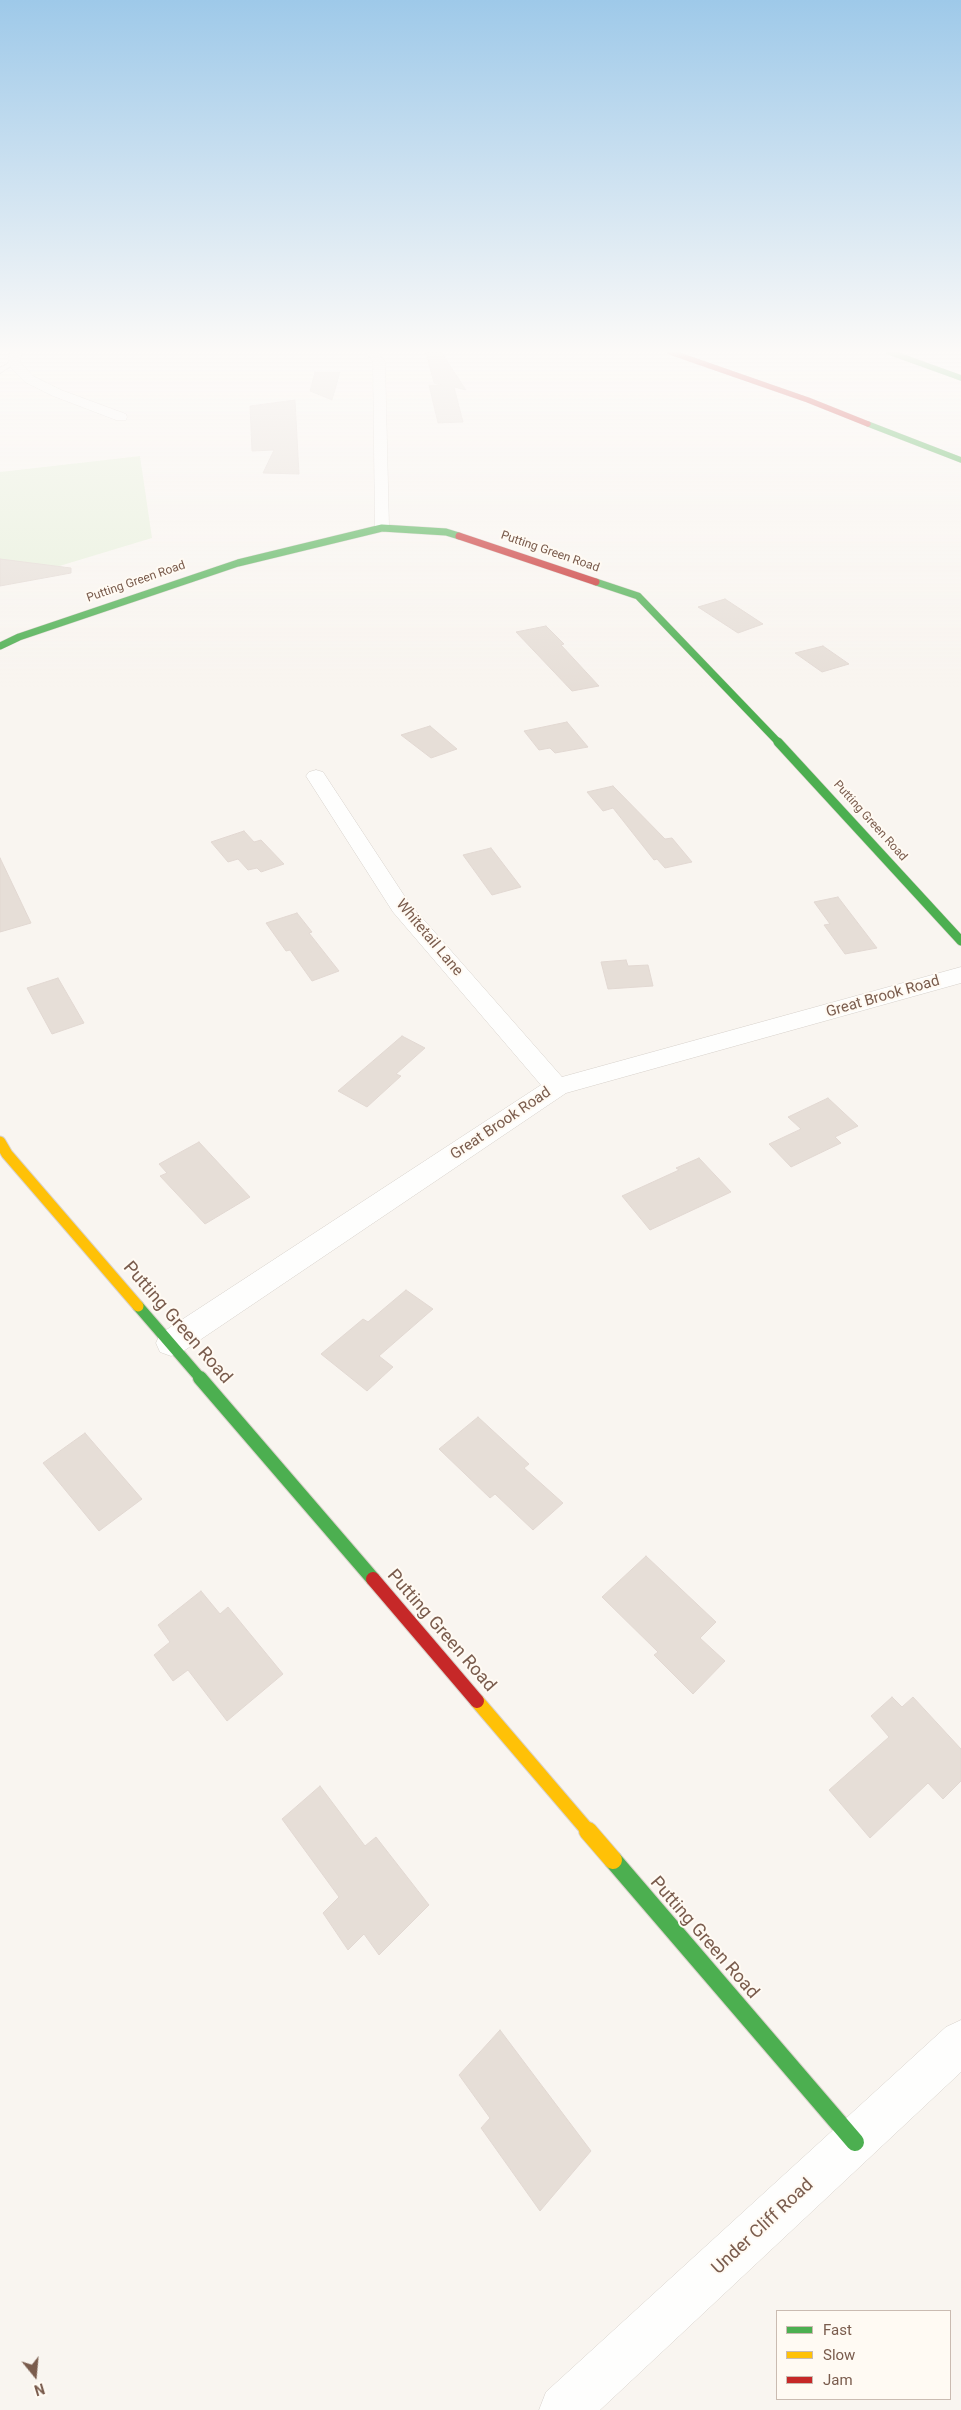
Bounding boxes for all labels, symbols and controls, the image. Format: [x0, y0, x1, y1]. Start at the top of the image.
street label: Putting Green Road [499, 528, 601, 576]
street label: Putting Green Road [85, 558, 187, 606]
street label: Putting Green Road [830, 778, 910, 864]
street label: Whitetail Lane [392, 896, 466, 980]
street label: Great Brook Road [824, 972, 942, 1022]
street label: Great Brook Road [447, 1084, 555, 1164]
street label: Putting Green Road [118, 1257, 236, 1389]
street label: Putting Green Road [382, 1565, 500, 1697]
street label: Putting Green Road [645, 1872, 763, 2004]
street label: Under Cliff Road [708, 2175, 818, 2279]
legend [776, 2310, 951, 2400]
text: Fast [823, 2321, 852, 2339]
text: Slow [823, 2346, 855, 2364]
north arrow [10, 2350, 60, 2400]
text: Jam [823, 2371, 853, 2389]
text: N [32, 2380, 46, 2398]

